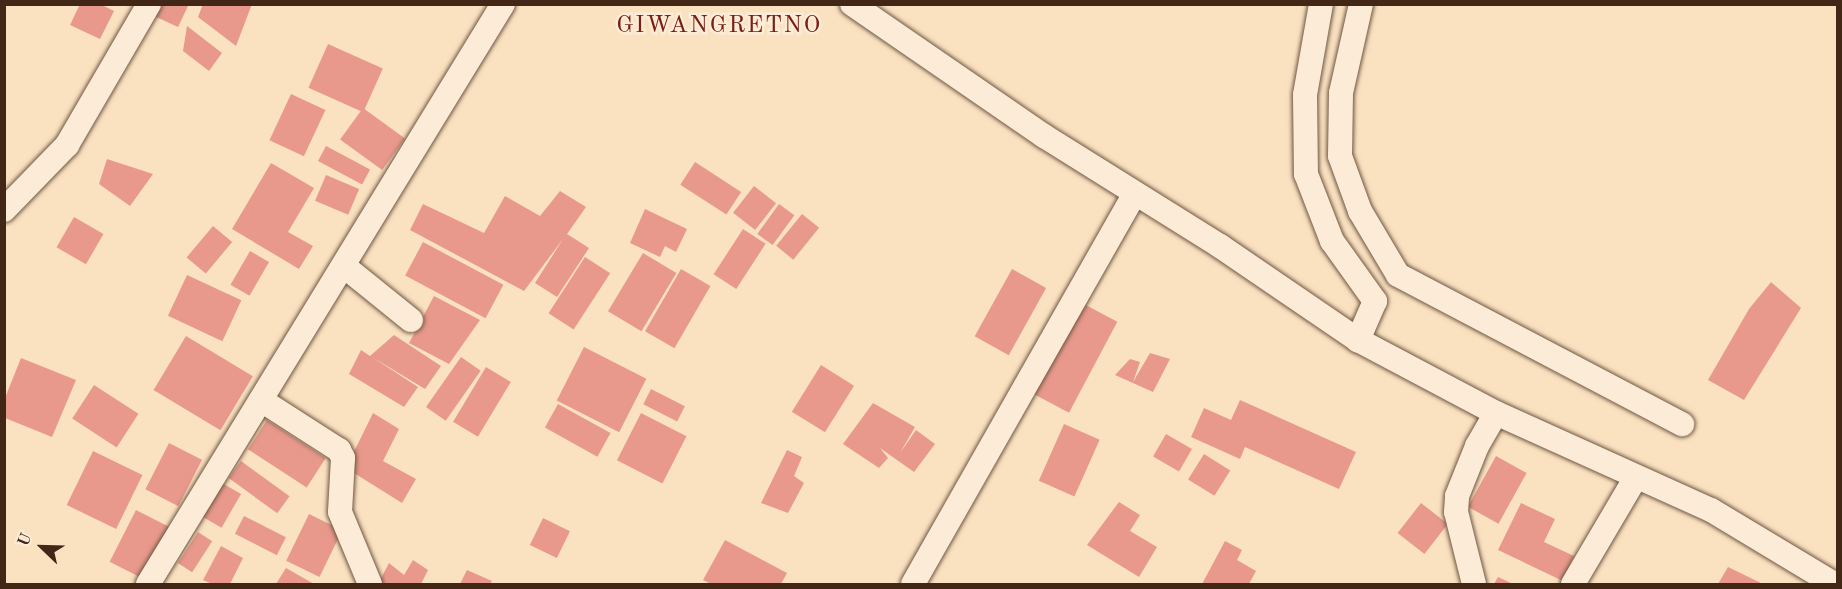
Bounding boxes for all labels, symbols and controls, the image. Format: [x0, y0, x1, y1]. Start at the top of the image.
district label: GIWANGRETNO [616, 13, 822, 41]
north arrow [12, 517, 72, 577]
text: U [16, 531, 35, 549]

